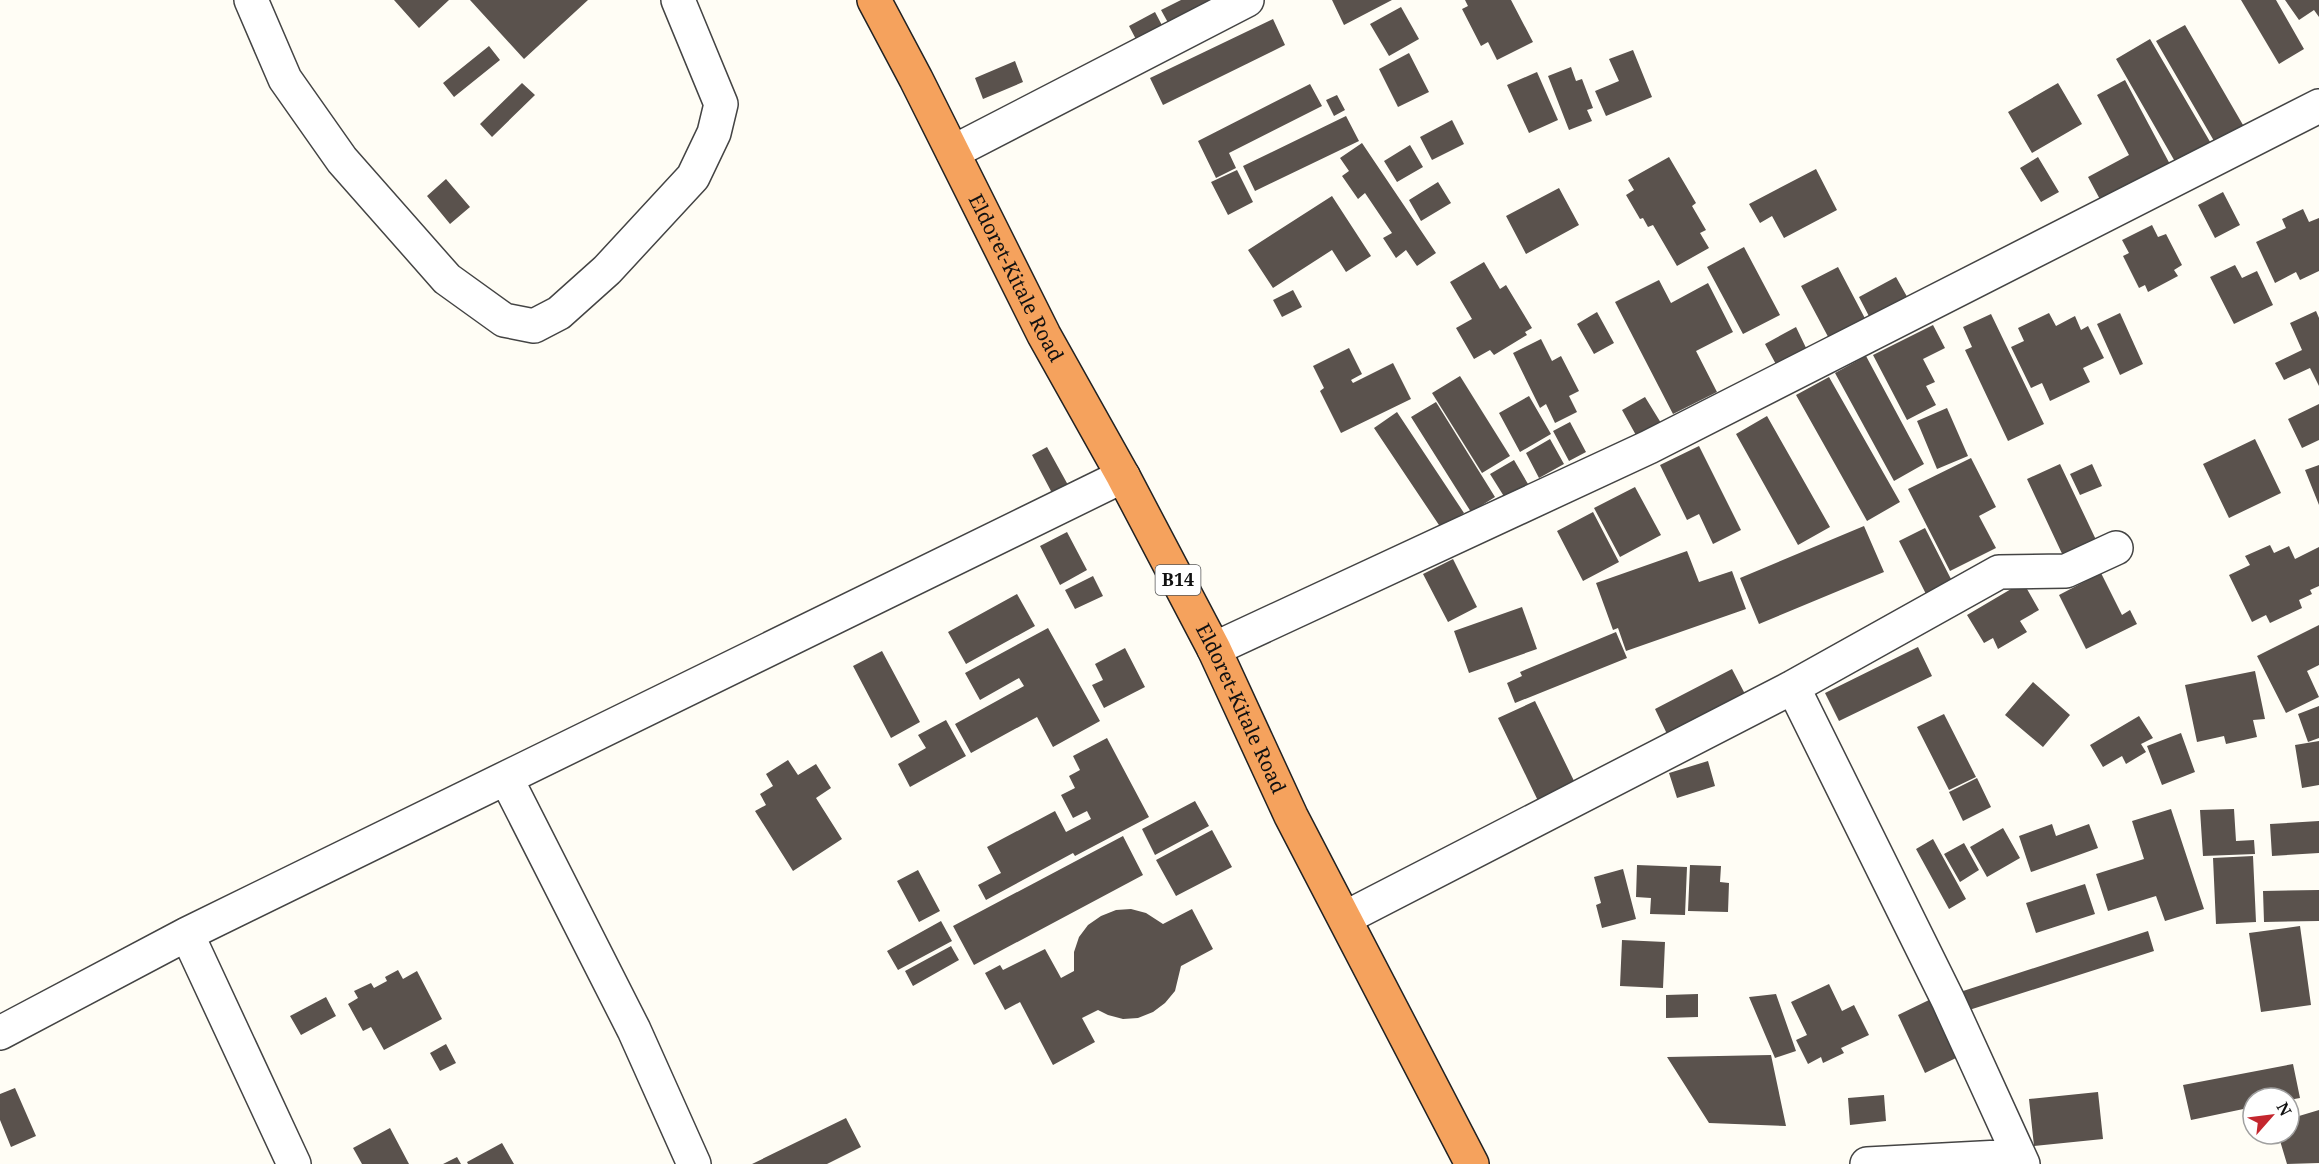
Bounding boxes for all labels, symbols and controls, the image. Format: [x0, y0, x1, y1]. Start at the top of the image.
street label: Eldoret-Kitale Road [963, 189, 1070, 366]
road number: B14 [1156, 565, 1200, 595]
street label: Eldoret-Kitale Road [1190, 618, 1293, 798]
north arrow [2241, 1086, 2301, 1146]
text: N [2272, 1098, 2297, 1120]

